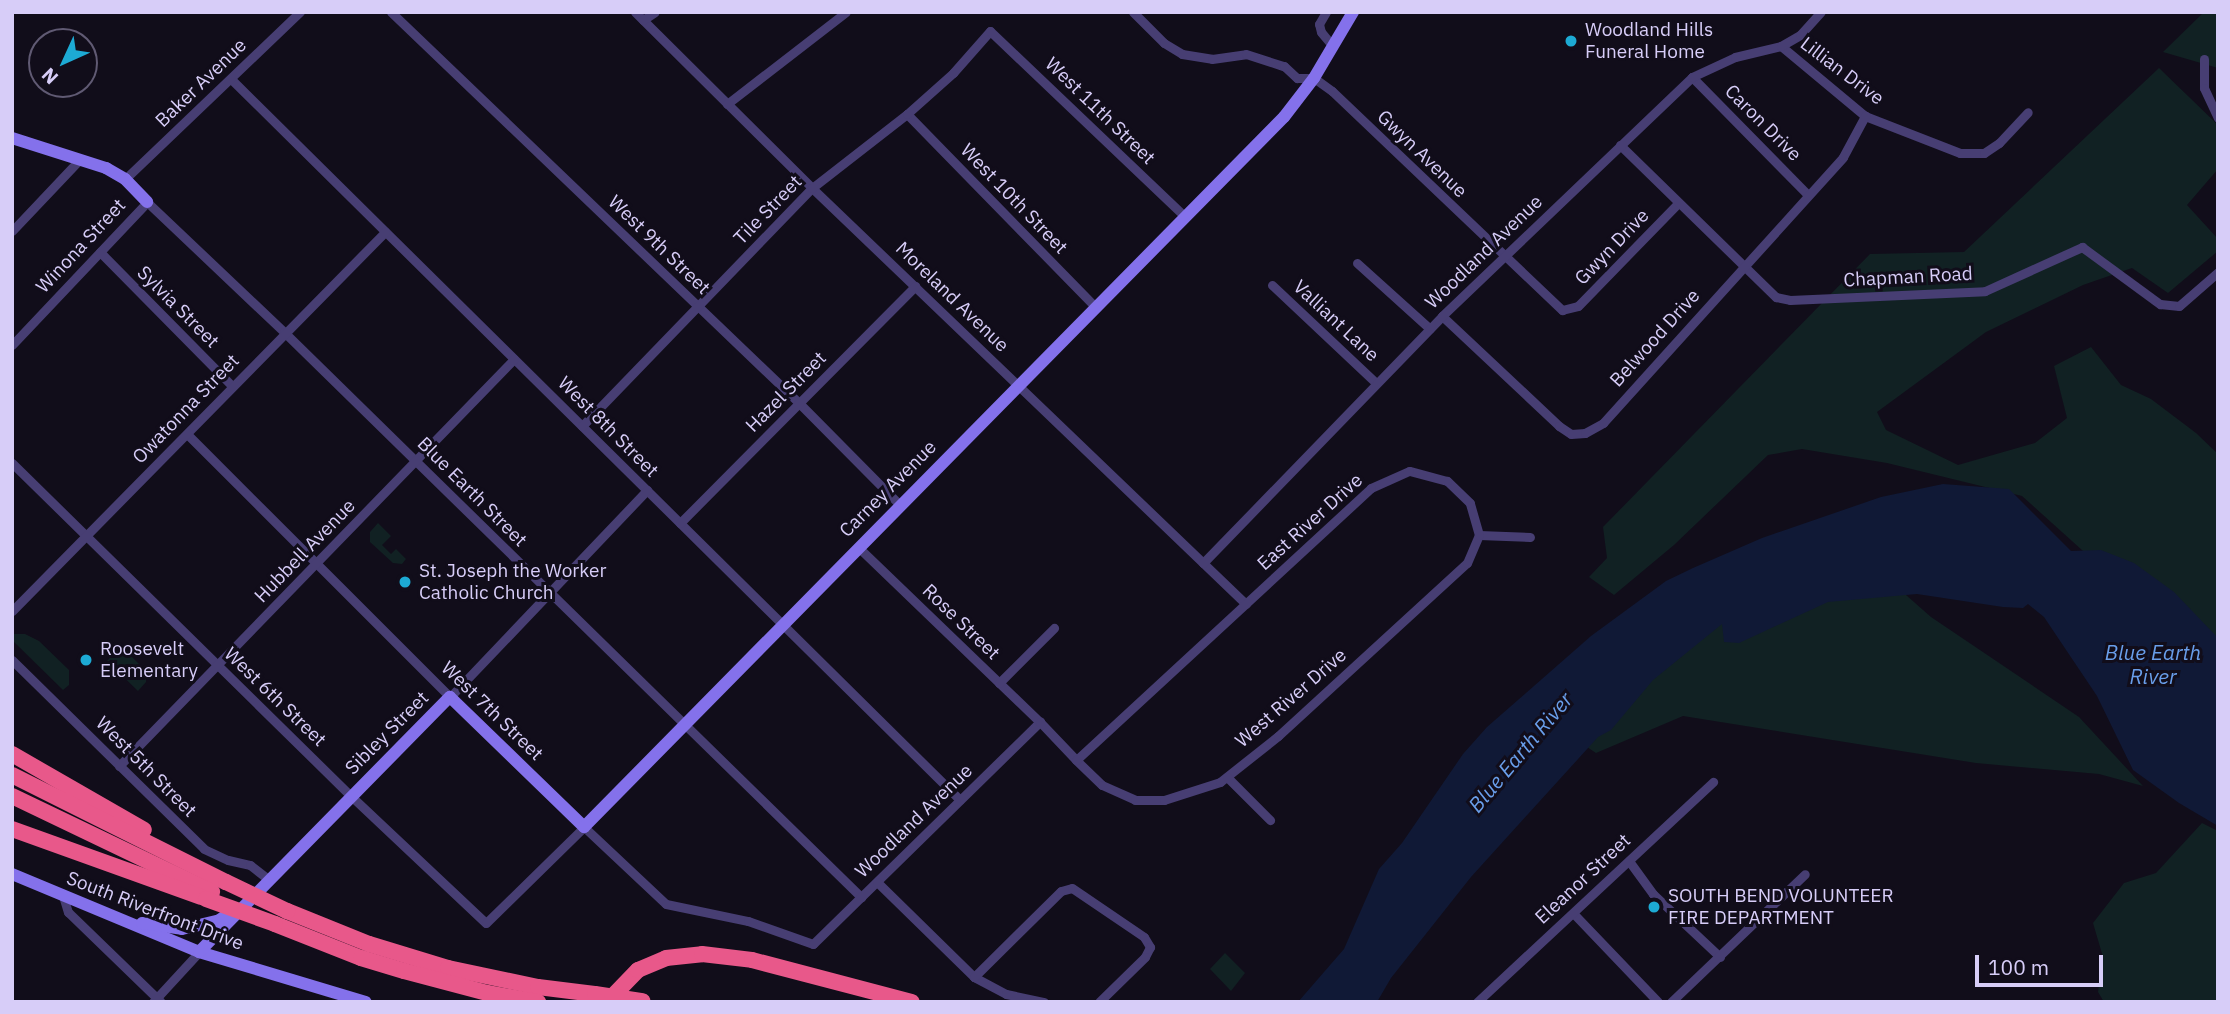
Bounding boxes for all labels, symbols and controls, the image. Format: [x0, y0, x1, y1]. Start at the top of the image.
place label: Woodland Hills Funeral Home [1585, 19, 1713, 63]
north arrow [28, 28, 98, 98]
street label: Lillian Drive [1796, 32, 1888, 110]
marker: Woodland Hills Funeral Home [1563, 33, 1579, 49]
street label: Baker Avenue [151, 34, 251, 132]
street label: West 11th Street [1040, 53, 1160, 169]
text: N [36, 63, 63, 90]
street label: Caron Drive [1720, 80, 1806, 166]
street label: Gwyn Avenue [1372, 106, 1472, 202]
street label: West 10th Street [956, 139, 1072, 259]
street label: Tile Street [729, 170, 807, 250]
street label: Woodland Avenue [1421, 190, 1547, 314]
street label: West 9th Street [603, 191, 715, 299]
street label: Winona Street [32, 194, 130, 298]
street label: Gwyn Drive [1570, 204, 1654, 290]
street label: Moreland Avenue [891, 237, 1013, 357]
street label: Sylvia Street [132, 261, 224, 353]
street label: Chapman Road [1843, 262, 1973, 292]
street label: Valliant Lane [1288, 275, 1384, 367]
street label: Belwood Drive [1605, 285, 1705, 391]
street label: Hazel Street [741, 347, 831, 437]
street label: Owatonna Street [128, 349, 244, 469]
street label: West 8th Street [553, 372, 663, 482]
street label: Blue Earth Street [412, 432, 532, 552]
street label: Carney Avenue [835, 436, 941, 542]
street label: East River Drive [1253, 469, 1367, 575]
street label: Hubbell Avenue [250, 495, 360, 607]
place label: St. Joseph the Worker Catholic Church [419, 560, 606, 604]
marker: St. Joseph the Worker Catholic Church [397, 574, 413, 590]
street label: Rose Street [918, 579, 1004, 665]
place label: Roosevelt Elementary [100, 638, 198, 682]
water label: Blue Earth River [2105, 639, 2201, 689]
street label: West 6th Street [219, 643, 331, 751]
street label: West River Drive [1231, 644, 1351, 752]
marker: Roosevelt Elementary [78, 652, 94, 668]
street label: West 7th Street [436, 657, 548, 765]
street label: Sibley Street [341, 687, 433, 779]
water label: Blue Earth River [1463, 687, 1577, 817]
street label: West 5th Street [91, 712, 201, 822]
street label: Woodland Avenue [851, 759, 977, 883]
street label: Eleanor Street [1531, 829, 1635, 929]
street label: South Riverfront Drive [63, 867, 247, 955]
place label: SOUTH BEND VOLUNTEER FIRE DEPARTMENT [1668, 885, 1894, 929]
marker: SOUTH BEND VOLUNTEER FIRE DEPARTMENT [1646, 899, 1662, 915]
scale bar [1978, 940, 2106, 984]
text: 100 m [1988, 953, 2049, 981]

